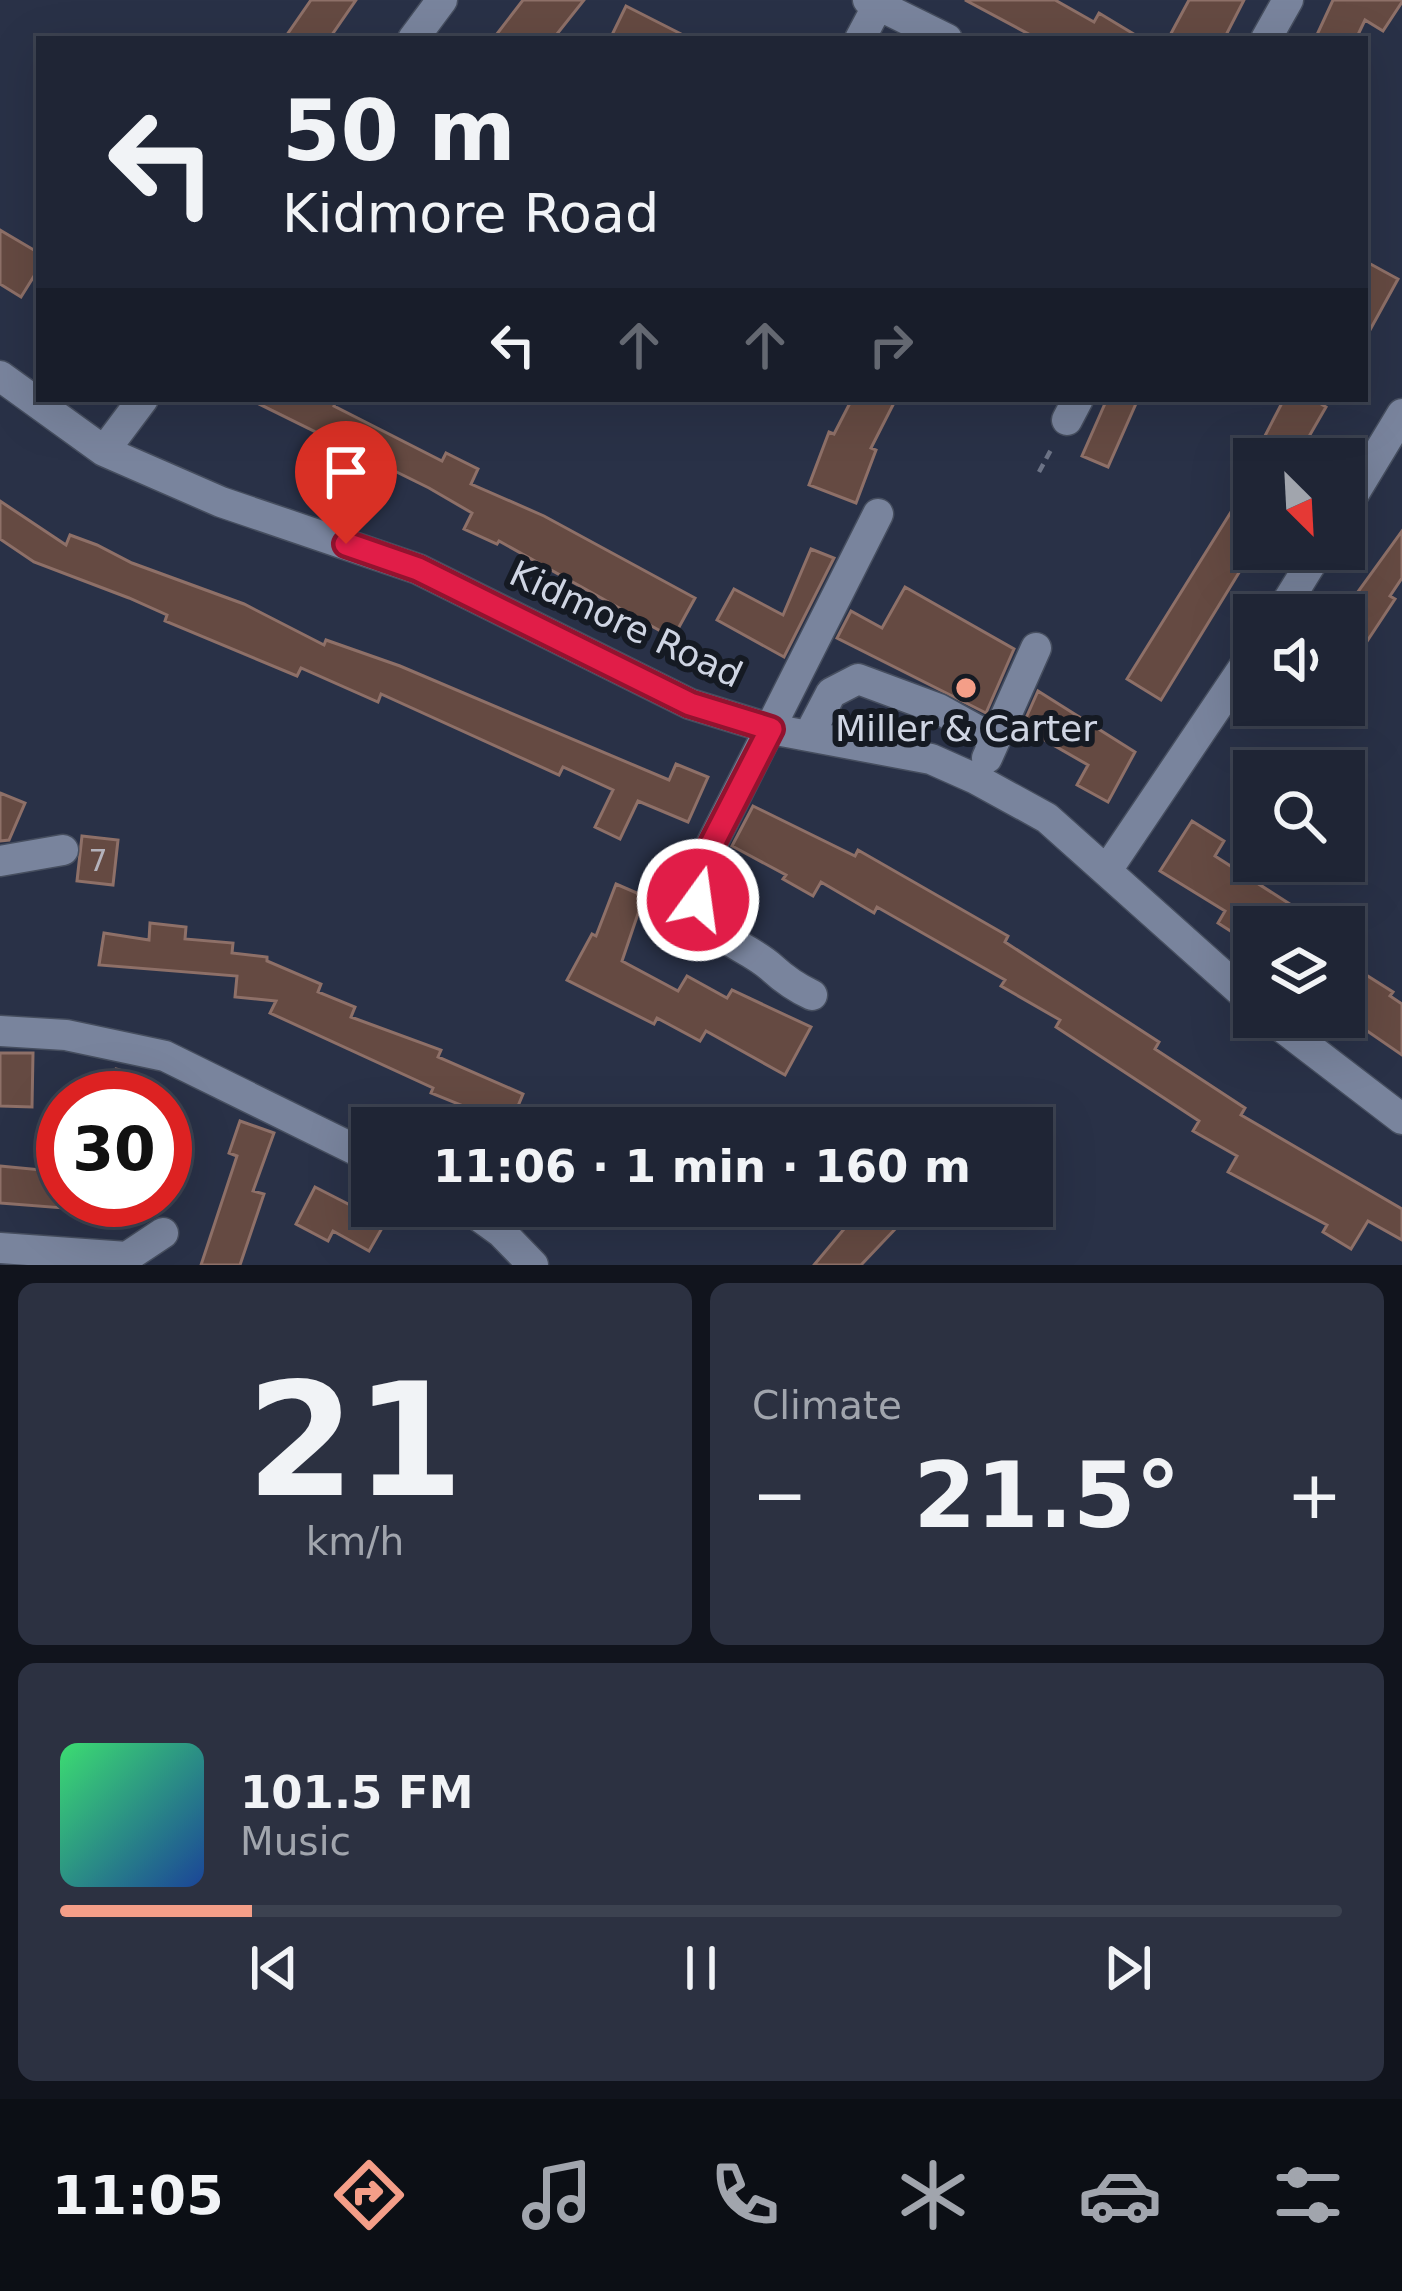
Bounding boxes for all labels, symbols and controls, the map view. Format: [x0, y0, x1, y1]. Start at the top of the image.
text: 50 m [282, 82, 516, 180]
icon: left [84, 84, 240, 240]
text: Kidmore Road [282, 182, 659, 245]
icon: left [480, 312, 546, 378]
icon: ahead [606, 312, 672, 378]
icon: ahead [732, 312, 798, 378]
icon: right [858, 312, 924, 378]
pin [295, 421, 397, 544]
north arrow [1233, 438, 1365, 570]
map controls [1233, 438, 1365, 1038]
icon: arrive [313, 439, 379, 505]
street label: Kidmore Road [503, 552, 749, 696]
button: sound [1233, 594, 1365, 726]
marker: Miller & Carter [953, 675, 979, 701]
place label: Miller & Carter [835, 708, 1097, 749]
button: search [1233, 750, 1365, 882]
position arrow [635, 837, 761, 963]
house number: 7 [88, 843, 108, 878]
button: layers [1233, 906, 1365, 1038]
speed limit sign: 30 [36, 1071, 192, 1227]
text: 11:06 · 1 min · 160 m [433, 1140, 971, 1193]
text: 21 [246, 1350, 464, 1532]
text: Climate [752, 1383, 902, 1428]
text: 21.5° [913, 1443, 1181, 1548]
text: − [752, 1457, 807, 1534]
text: + [1287, 1457, 1342, 1534]
text: km/h [306, 1519, 404, 1564]
text: 101.5 FM [240, 1766, 474, 1819]
text: Music [240, 1819, 351, 1864]
icon: previous [241, 1935, 307, 2001]
icon: pause [668, 1935, 734, 2001]
icon: next [1095, 1935, 1161, 2001]
icon: directions [327, 2153, 411, 2237]
icon: music [515, 2153, 599, 2237]
icon: phone [703, 2153, 787, 2237]
icon: climate [891, 2153, 975, 2237]
icon: car [1078, 2153, 1162, 2237]
icon: filters [1266, 2153, 1350, 2237]
text: 11:05 [52, 2164, 224, 2227]

